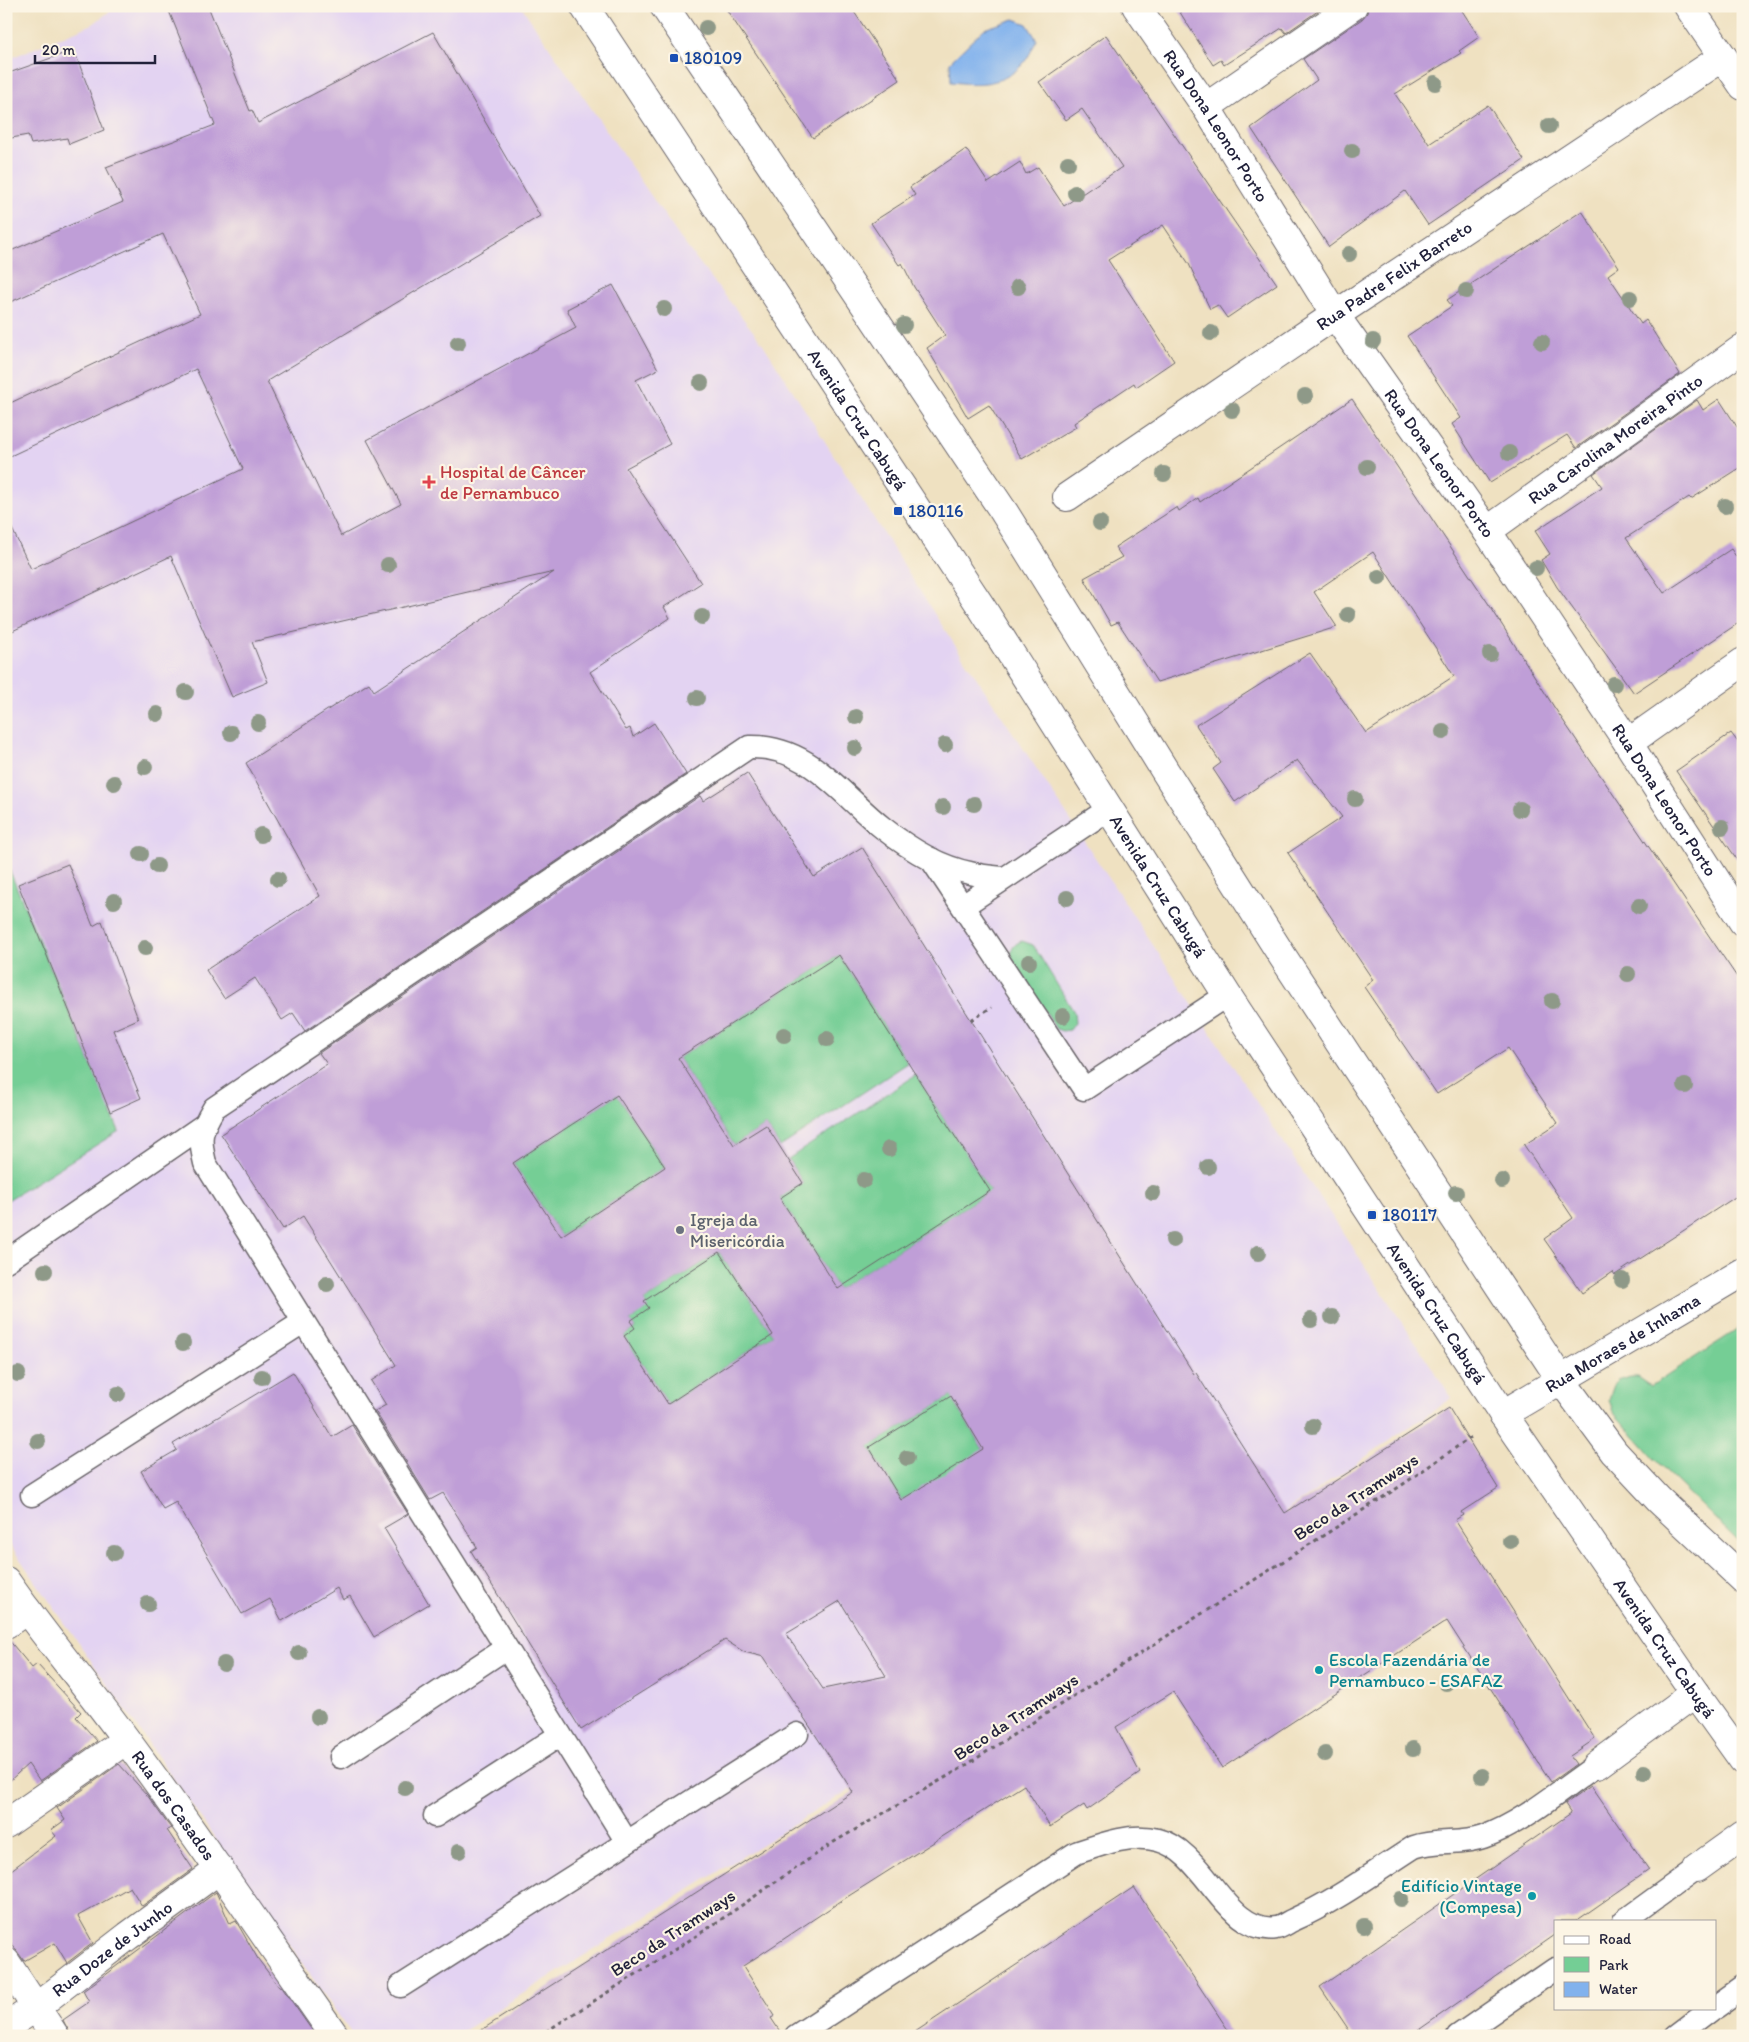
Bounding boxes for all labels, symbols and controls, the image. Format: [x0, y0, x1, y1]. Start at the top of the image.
scale bar [35, 32, 155, 64]
text: 20 m [42, 41, 76, 59]
street label: Rua Dona Leonor Porto [1158, 45, 1273, 206]
place label: 180109 [684, 47, 742, 69]
marker: 180109 [668, 52, 680, 64]
street label: Rua Padre Felix Barreto [1312, 216, 1476, 335]
street label: Avenida Cruz Cabugá [803, 345, 913, 495]
street label: Rua Carolina Moreira Pinto [1524, 369, 1707, 509]
street label: Rua Dona Leonor Porto [1379, 384, 1499, 542]
place label: Hospital de Câncer de Pernambuco [440, 461, 586, 504]
marker: Hospital de Câncer de Pernambuco [422, 475, 436, 489]
place label: 180116 [908, 500, 964, 522]
marker: 180116 [892, 505, 904, 517]
street label: Rua Dona Leonor Porto [1607, 719, 1722, 880]
street label: Avenida Cruz Cabugá [1105, 811, 1212, 962]
place label: 180117 [1382, 1204, 1437, 1226]
place label: Igreja da Misericórdia [690, 1209, 785, 1252]
marker: 180117 [1366, 1209, 1378, 1221]
marker: Igreja da Misericórdia [674, 1224, 686, 1236]
street label: Avenida Cruz Cabugá [1382, 1238, 1492, 1389]
street label: Rua Moraes de Inhama [1541, 1289, 1704, 1398]
street label: Beco da Tramways [1290, 1448, 1422, 1546]
street label: Avenida Cruz Cabugá [1609, 1574, 1721, 1723]
place label: Escola Fazendária de Pernambuco - ESAFAZ [1329, 1649, 1503, 1692]
marker: Escola Fazendária de Pernambuco - ESAFAZ [1313, 1664, 1325, 1676]
street label: Beco da Tramways [950, 1668, 1082, 1766]
street label: Rua dos Casados [127, 1746, 220, 1865]
place label: Edifício Vintage (Compesa) [1401, 1875, 1522, 1918]
street label: Beco da Tramways [607, 1884, 739, 1982]
marker: Edifício Vintage (Compesa) [1526, 1890, 1538, 1902]
street label: Rua Doze de Junho [48, 1896, 177, 2002]
legend [1554, 1920, 1716, 2010]
text: Road [1599, 1930, 1632, 1948]
text: Park [1599, 1956, 1629, 1974]
text: Water [1599, 1980, 1638, 1998]

